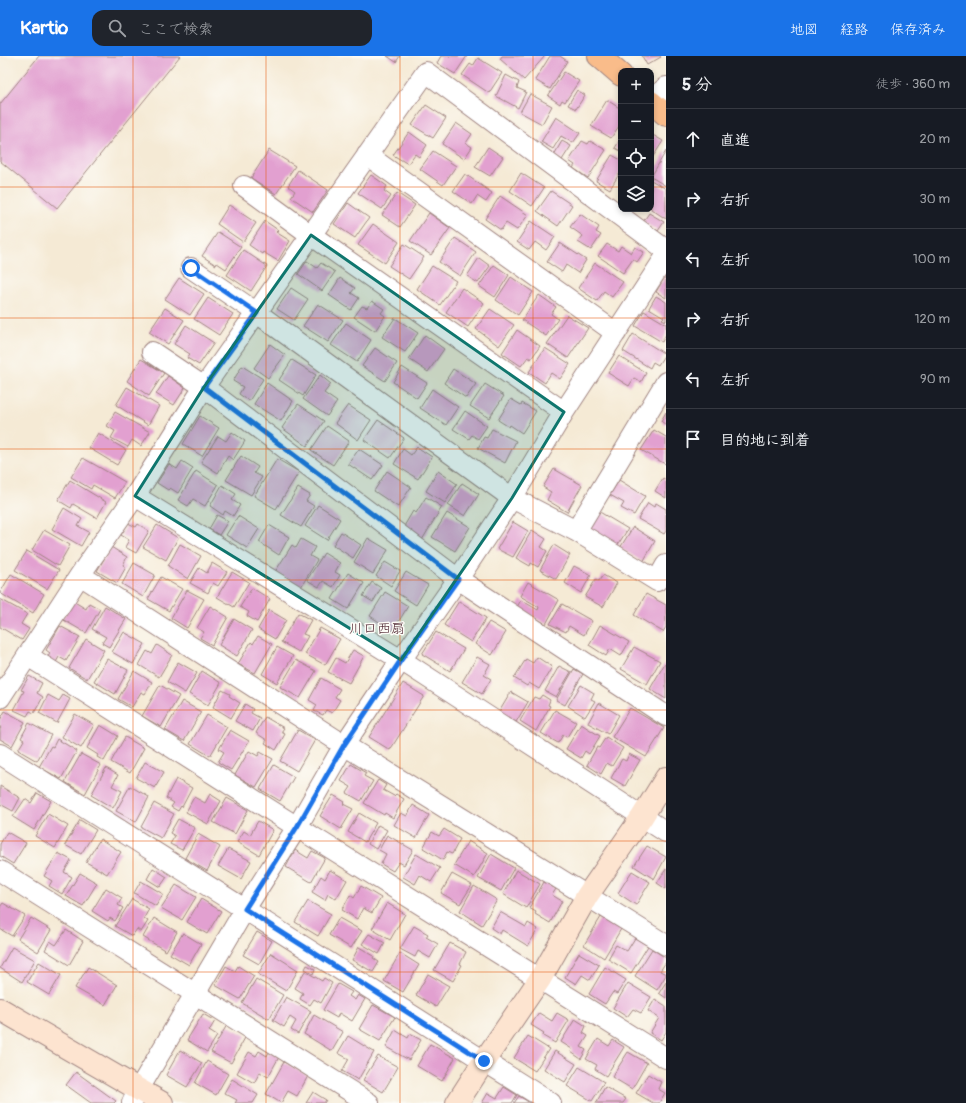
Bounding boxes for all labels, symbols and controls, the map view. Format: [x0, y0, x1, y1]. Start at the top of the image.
search box [92, 10, 372, 46]
text: Kartio [20, 16, 68, 40]
icon: search [106, 17, 128, 39]
text: ここで検索 [138, 20, 213, 39]
text: 地図 [790, 21, 818, 38]
text: 経路 [840, 21, 868, 38]
text: 保存済み [890, 21, 946, 38]
map controls [618, 68, 654, 212]
button: + [618, 68, 654, 104]
text: 5 分 [682, 74, 712, 95]
text: 徒歩 · 360 m [876, 76, 950, 92]
button: − [618, 104, 654, 140]
icon: ahead [682, 128, 704, 150]
text: 直進 [720, 131, 750, 150]
text: 20 m [919, 131, 950, 147]
button: locate [618, 140, 654, 176]
button: layers [618, 176, 654, 212]
icon: right [682, 188, 704, 210]
text: 右折 [720, 191, 750, 210]
text: 30 m [920, 191, 950, 207]
icon: left [682, 248, 704, 270]
text: 左折 [720, 251, 750, 270]
text: 100 m [913, 251, 950, 267]
route start [182, 259, 200, 277]
icon: right [682, 308, 704, 330]
text: 右折 [720, 311, 750, 330]
text: 120 m [914, 311, 950, 327]
icon: left [682, 368, 704, 390]
text: 左折 [720, 371, 750, 390]
text: 90 m [920, 371, 950, 387]
icon: arrive [682, 428, 704, 450]
text: 目的地に到着 [720, 431, 810, 450]
district label: 川口西扇 [349, 620, 405, 637]
route end [475, 1052, 493, 1070]

